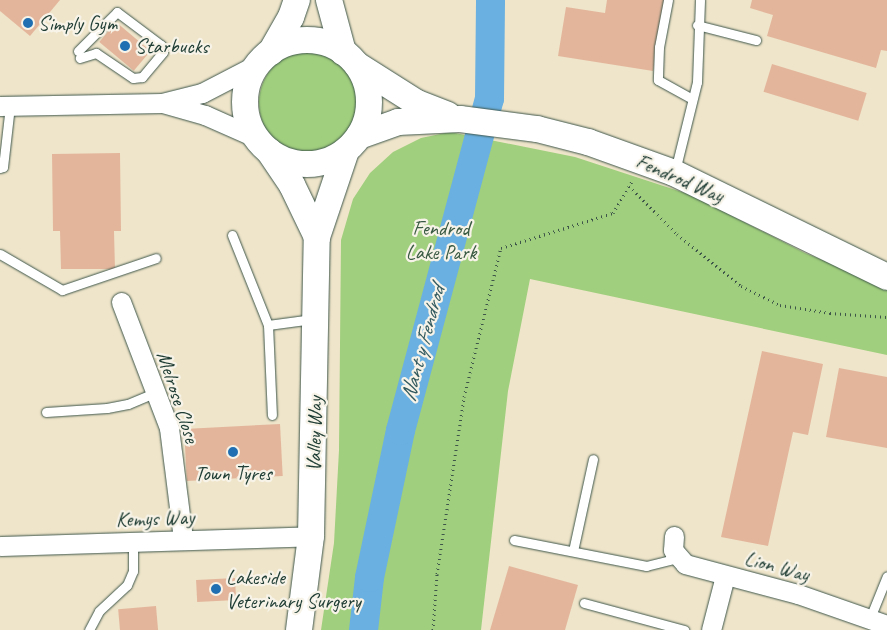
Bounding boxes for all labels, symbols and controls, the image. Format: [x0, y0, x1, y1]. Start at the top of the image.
place label: Simply Gym [38, 10, 118, 36]
marker: Simply Gym [22, 17, 34, 29]
place label: Starbucks [135, 33, 208, 59]
marker: Starbucks [119, 40, 131, 52]
street label: Fendrod Way [632, 148, 728, 208]
park label: Fendrod Lake Park [405, 215, 477, 265]
water label: Nant y Fendrod [395, 284, 451, 404]
street label: Melrose Close [151, 348, 205, 446]
street label: Valley Way [301, 396, 327, 472]
marker: Town Tyres [227, 446, 239, 458]
place label: Town Tyres [194, 460, 272, 486]
street label: Kemys Way [115, 504, 195, 532]
street label: Lion Way [742, 545, 812, 587]
place label: Lakeside Veterinary Surgery [226, 564, 360, 614]
marker: Lakeside Veterinary Surgery [210, 583, 222, 595]

